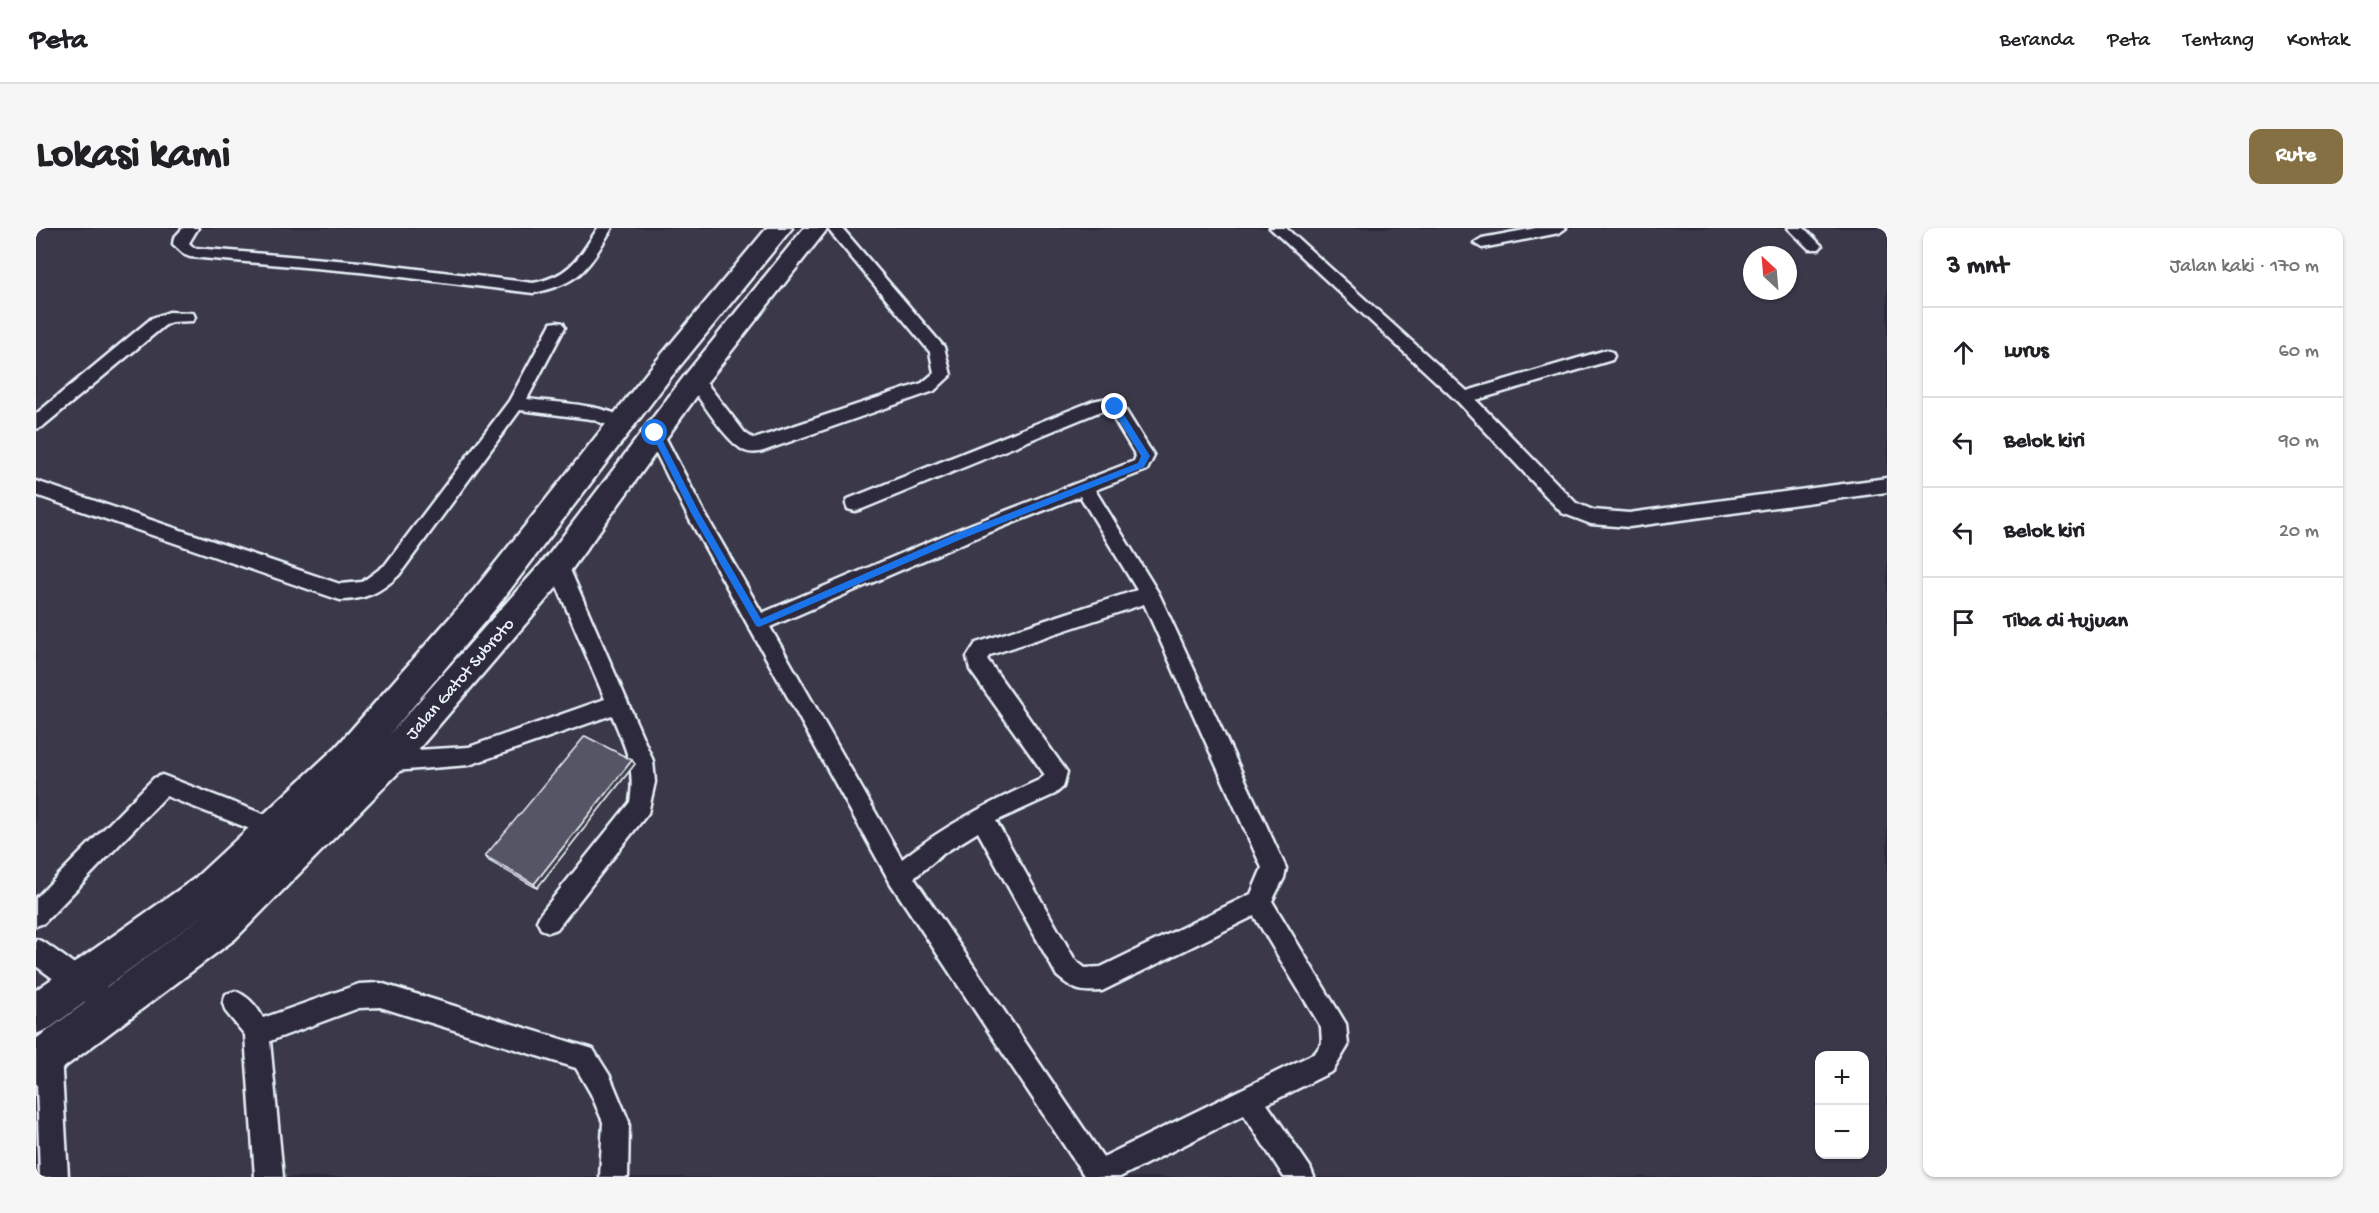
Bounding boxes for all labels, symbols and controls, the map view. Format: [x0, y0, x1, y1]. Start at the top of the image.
text: Peta [30, 25, 87, 58]
text: Beranda [2000, 29, 2074, 54]
text: Peta [2107, 29, 2150, 54]
text: Tentang [2183, 29, 2254, 54]
text: Kontak [2287, 29, 2349, 54]
button: Rute [2249, 129, 2343, 184]
text: Lokasi kami [36, 132, 231, 181]
north arrow [1743, 246, 1797, 300]
text: 3 mnt [1947, 252, 2008, 283]
text: Jalan kaki · 170 m [2170, 256, 2319, 279]
icon: ahead [1947, 336, 1980, 369]
text: Lurus [2004, 339, 2049, 365]
text: 60 m [2279, 341, 2319, 364]
route end [1101, 393, 1127, 419]
route start [641, 419, 667, 445]
icon: left [1947, 426, 1980, 459]
text: Belok kiri [2004, 429, 2085, 455]
text: 90 m [2279, 431, 2319, 454]
icon: left [1947, 516, 1980, 549]
text: Belok kiri [2004, 519, 2085, 545]
text: 20 m [2279, 521, 2319, 544]
icon: arrive [1947, 606, 1980, 639]
text: Tiba di tujuan [2004, 609, 2128, 635]
street label: Jalan Gatot Subroto [402, 614, 520, 745]
map controls [1815, 1051, 1869, 1159]
button: + [1815, 1051, 1869, 1105]
button: − [1815, 1105, 1869, 1159]

